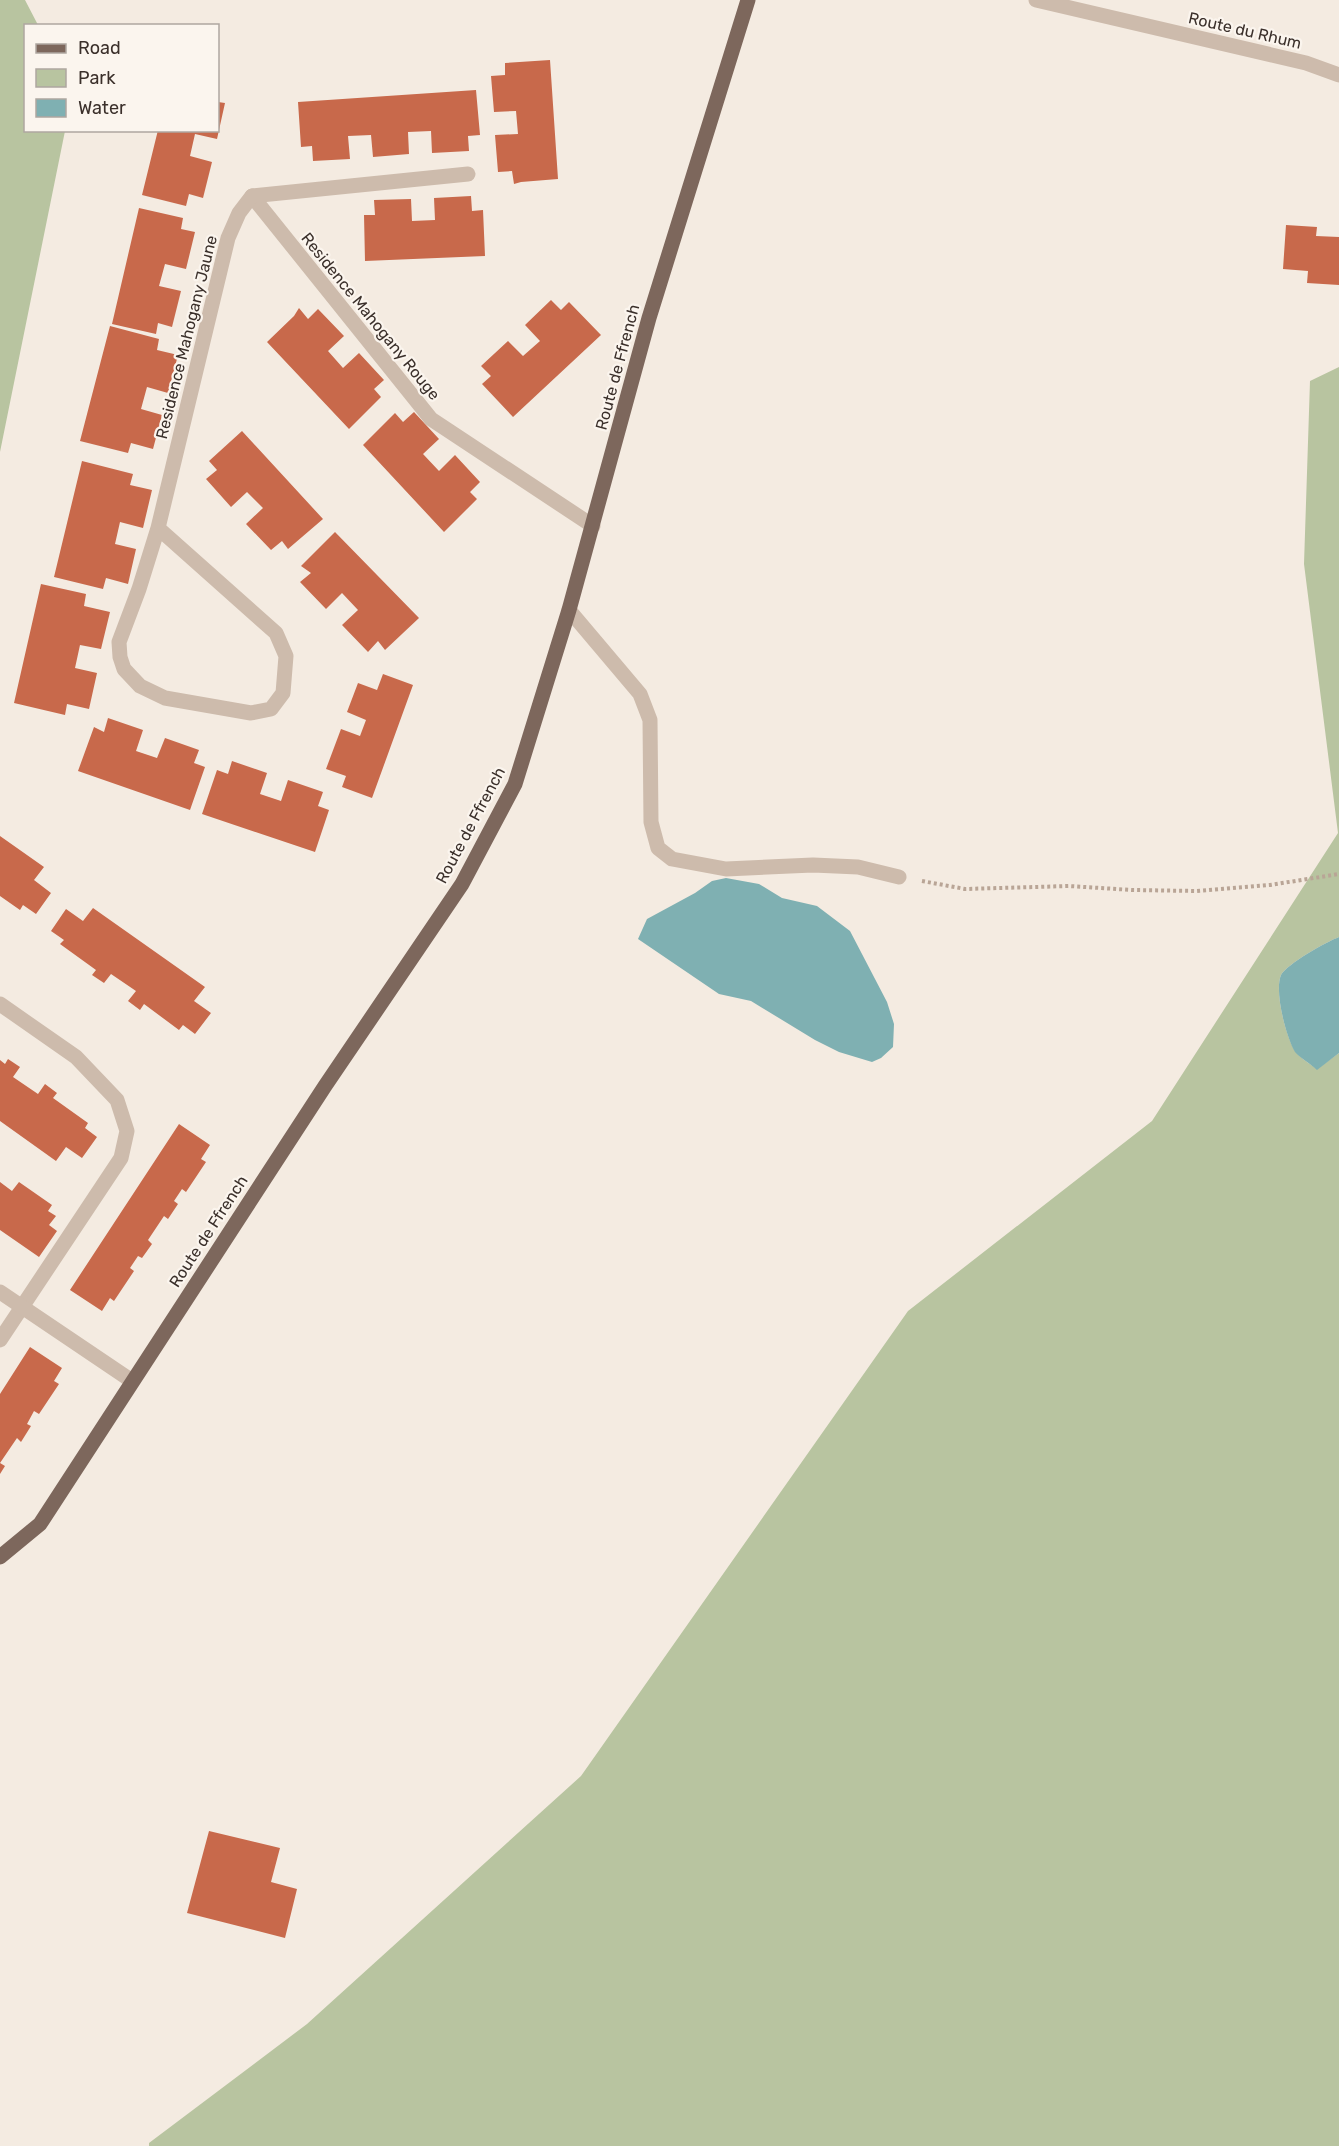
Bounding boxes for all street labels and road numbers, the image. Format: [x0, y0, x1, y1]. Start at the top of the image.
street label: Route du Rhum [1186, 8, 1303, 53]
street label: Residence Mahogany Rouge [297, 229, 444, 404]
street label: Residence Mahogany Jaune [152, 233, 221, 441]
street label: Route de Ffrench [592, 302, 643, 432]
street label: Route de Ffrench [432, 764, 509, 887]
street label: Route de Ffrench [165, 1172, 252, 1291]

